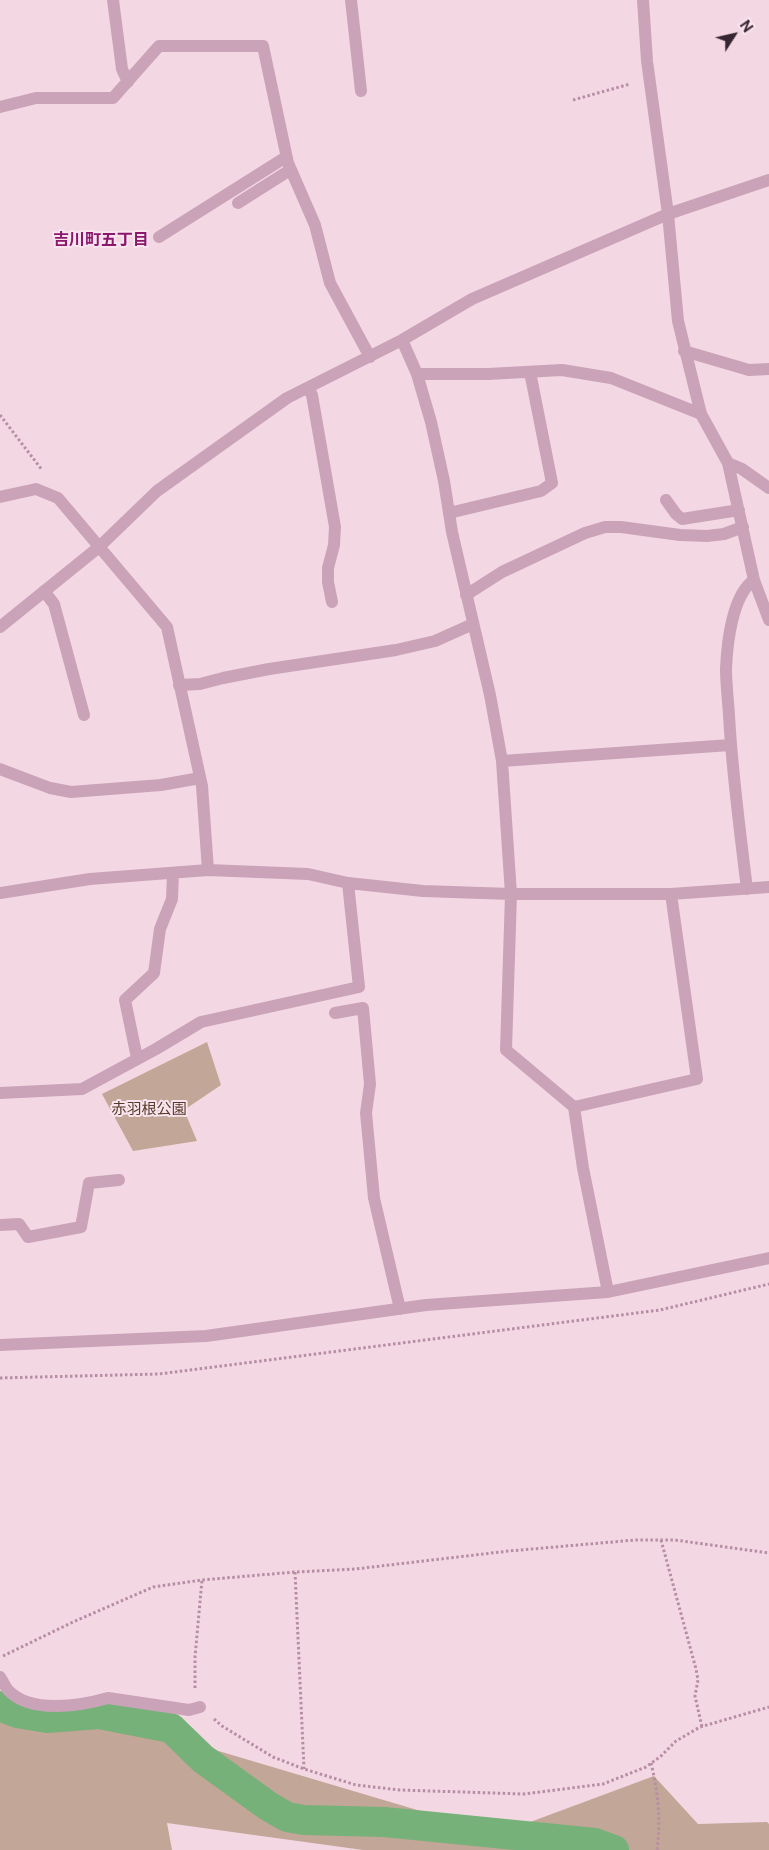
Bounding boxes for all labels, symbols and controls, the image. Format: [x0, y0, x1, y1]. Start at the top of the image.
north arrow [709, 10, 759, 60]
text: N [737, 17, 756, 35]
district label: 吉川町五丁目 [53, 230, 149, 250]
park label: 赤羽根公園 [112, 1100, 186, 1118]

